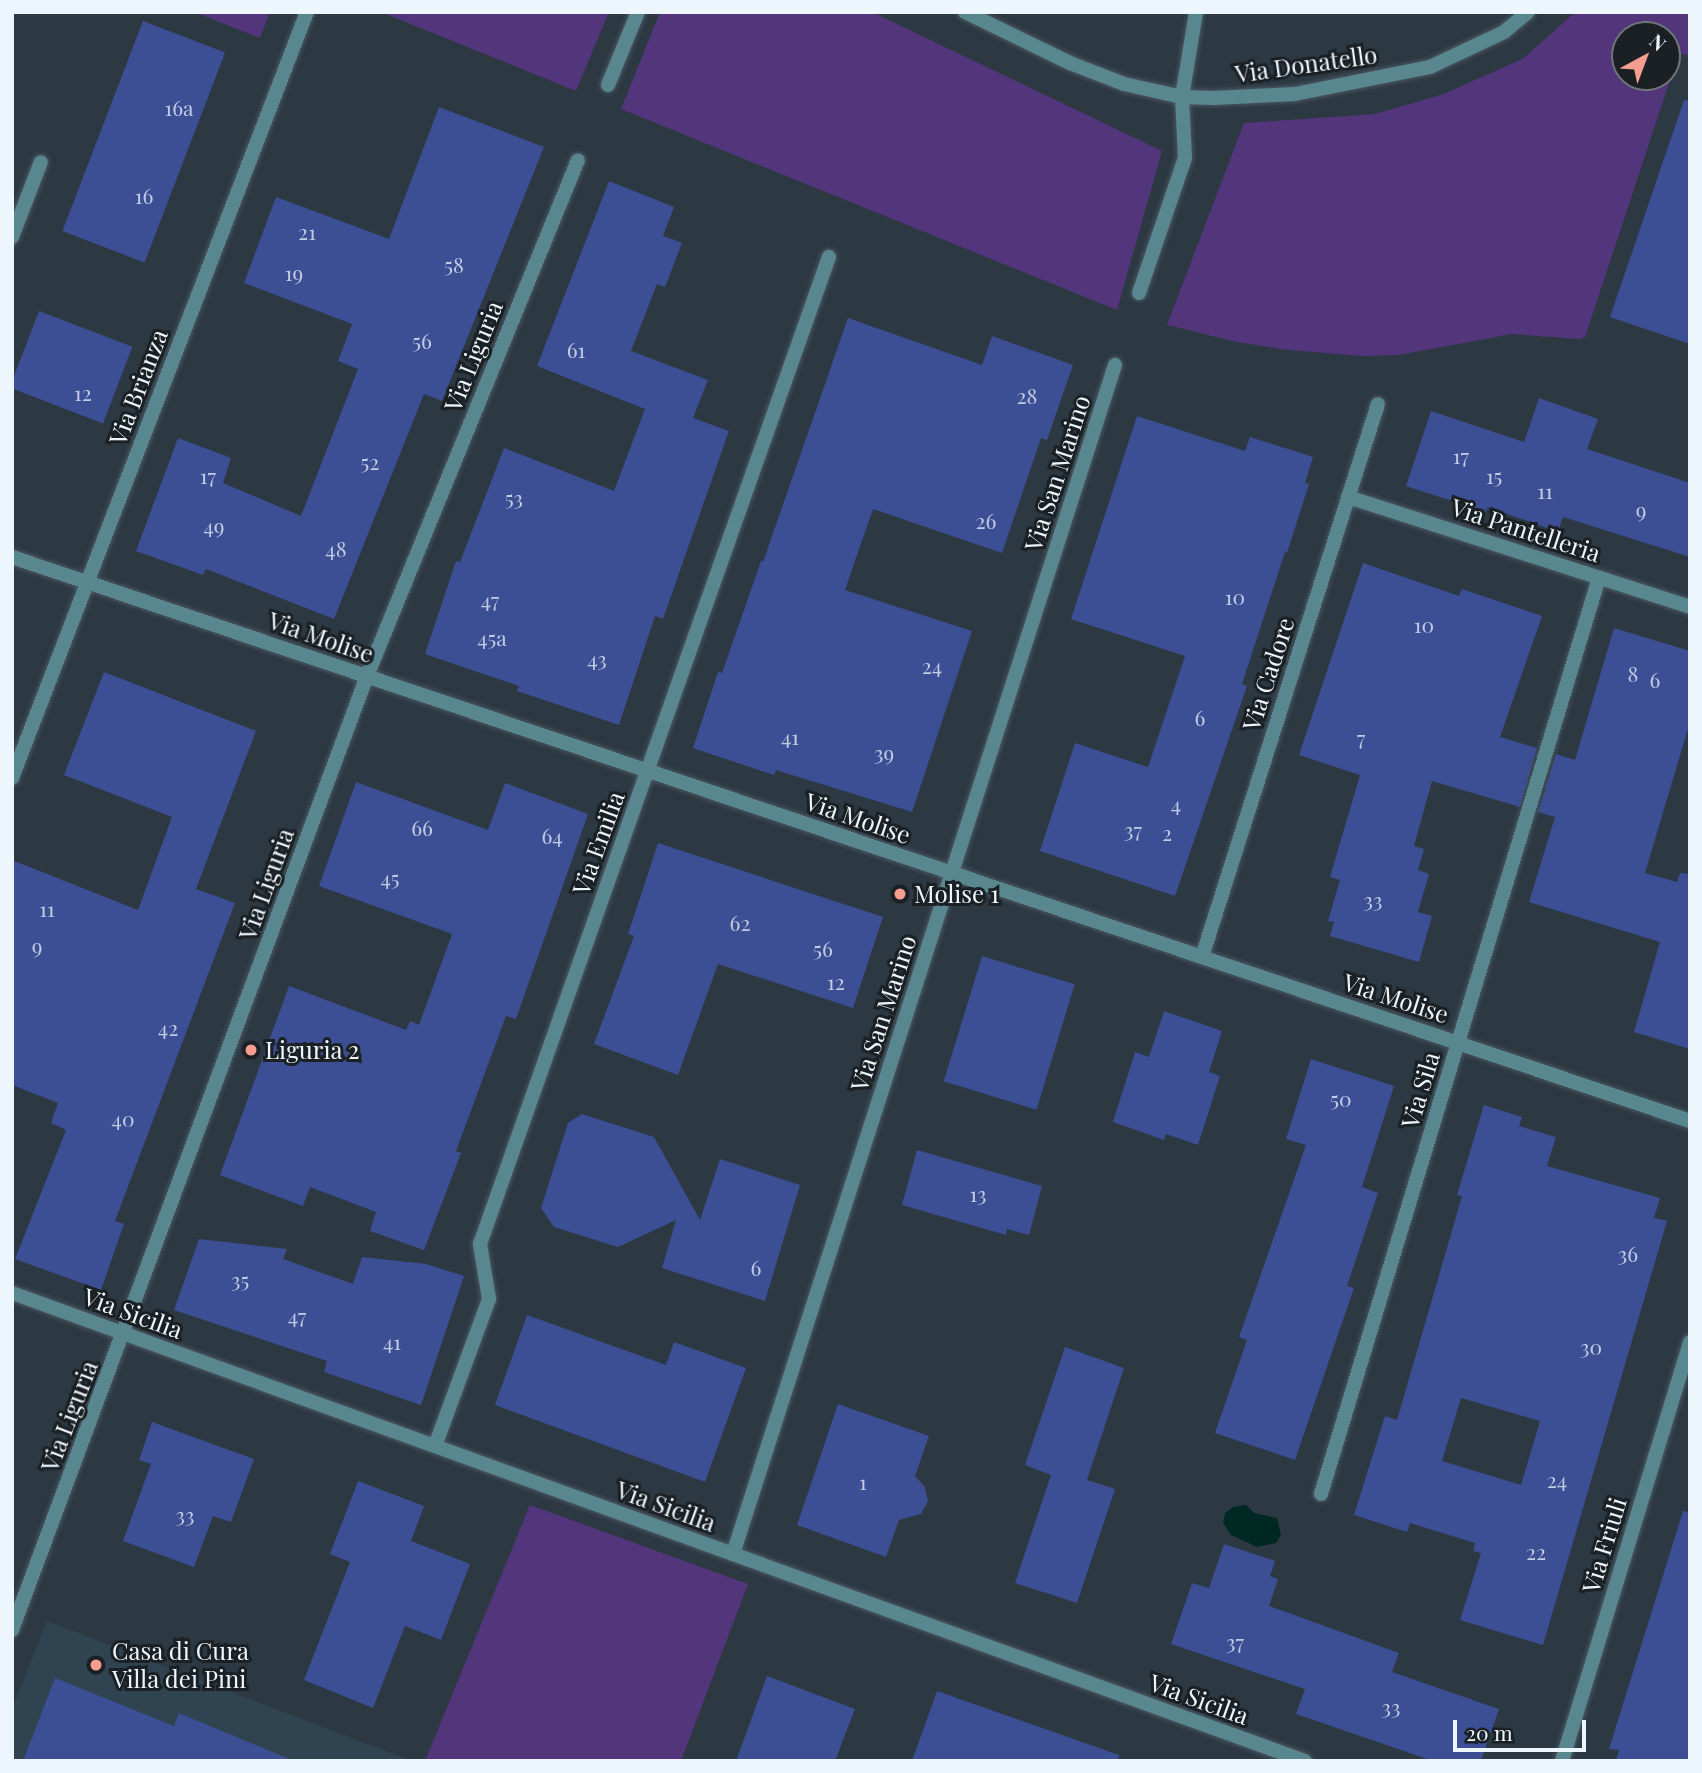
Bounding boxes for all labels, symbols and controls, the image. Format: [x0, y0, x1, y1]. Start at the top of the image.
north arrow [1611, 21, 1681, 91]
text: N [1645, 27, 1672, 56]
street label: Via Donatello [1233, 40, 1379, 88]
house number: 16a [164, 94, 194, 120]
house number: 16 [135, 182, 153, 208]
house number: 21 [298, 218, 316, 244]
house number: 58 [444, 251, 464, 277]
house number: 19 [285, 259, 303, 285]
street label: Via Liguria [438, 296, 508, 416]
street label: Via Brianza [103, 325, 173, 449]
house number: 56 [412, 327, 432, 353]
house number: 61 [567, 336, 585, 362]
house number: 12 [74, 379, 92, 405]
house number: 28 [1017, 382, 1037, 408]
street label: Via San Marino [1018, 391, 1096, 555]
house number: 17 [1453, 442, 1469, 468]
house number: 52 [361, 448, 379, 474]
house number: 17 [200, 462, 216, 488]
house number: 15 [1486, 462, 1502, 488]
house number: 11 [1537, 477, 1553, 503]
house number: 53 [505, 484, 523, 510]
street label: Via Pantelleria [1448, 492, 1604, 568]
house number: 9 [1636, 496, 1646, 522]
house number: 26 [976, 507, 996, 533]
house number: 49 [203, 512, 225, 538]
house number: 48 [325, 535, 347, 561]
house number: 10 [1225, 583, 1245, 609]
house number: 47 [481, 586, 499, 612]
street label: Via Molise [265, 606, 377, 668]
house number: 10 [1414, 611, 1434, 637]
street label: Via Cadore [1236, 614, 1300, 734]
house number: 45a [477, 624, 507, 650]
house number: 43 [587, 645, 607, 671]
house number: 24 [922, 652, 942, 678]
house number: 8 [1628, 660, 1638, 686]
house number: 6 [1650, 666, 1660, 692]
house number: 6 [1195, 704, 1205, 730]
house number: 41 [781, 723, 799, 749]
house number: 7 [1357, 724, 1365, 750]
house number: 39 [874, 739, 894, 765]
street label: Via Emilia [566, 787, 630, 899]
street label: Via Molise [802, 787, 914, 849]
house number: 4 [1171, 790, 1181, 816]
house number: 66 [411, 814, 433, 840]
house number: 37 [1124, 816, 1142, 842]
house number: 2 [1162, 819, 1172, 845]
house number: 64 [541, 822, 563, 848]
street label: Via Liguria [232, 824, 300, 944]
house number: 45 [380, 864, 400, 890]
place label: Molise 1 [914, 880, 999, 908]
marker: Molise 1 [892, 886, 908, 902]
house number: 33 [1364, 886, 1382, 912]
house number: 11 [39, 895, 55, 921]
house number: 62 [730, 909, 750, 935]
street label: Via San Marino [844, 931, 922, 1095]
house number: 9 [32, 932, 42, 958]
house number: 56 [813, 935, 833, 961]
street label: Via Molise [1339, 967, 1453, 1029]
house number: 12 [827, 968, 845, 994]
house number: 42 [158, 1014, 178, 1040]
place label: Liguria 2 [265, 1036, 360, 1064]
marker: Liguria 2 [243, 1042, 259, 1058]
street label: Via Sila [1395, 1048, 1445, 1132]
house number: 50 [1330, 1085, 1352, 1111]
house number: 40 [112, 1105, 134, 1131]
house number: 13 [970, 1180, 986, 1206]
house number: 36 [1618, 1240, 1638, 1266]
house number: 6 [751, 1254, 761, 1280]
house number: 35 [231, 1266, 249, 1292]
street label: Via Sicilia [79, 1282, 187, 1344]
house number: 47 [288, 1302, 306, 1328]
house number: 41 [383, 1328, 401, 1354]
house number: 30 [1580, 1333, 1602, 1359]
street label: Via Liguria [35, 1356, 103, 1476]
house number: 24 [1547, 1466, 1567, 1492]
house number: 1 [859, 1468, 867, 1494]
street label: Via Sicilia [612, 1475, 720, 1537]
street label: Via Friuli [1576, 1494, 1632, 1596]
house number: 33 [176, 1501, 194, 1527]
house number: 22 [1526, 1538, 1546, 1564]
house number: 37 [1226, 1628, 1244, 1654]
place label: Casa di Cura Villa dei Pini [112, 1637, 249, 1693]
marker: Casa di Cura Villa dei Pini [86, 1655, 106, 1675]
street label: Via Sicilia [1145, 1668, 1253, 1730]
house number: 33 [1382, 1693, 1400, 1719]
scale bar [1457, 1706, 1590, 1750]
text: 20 m [1466, 1718, 1513, 1746]

